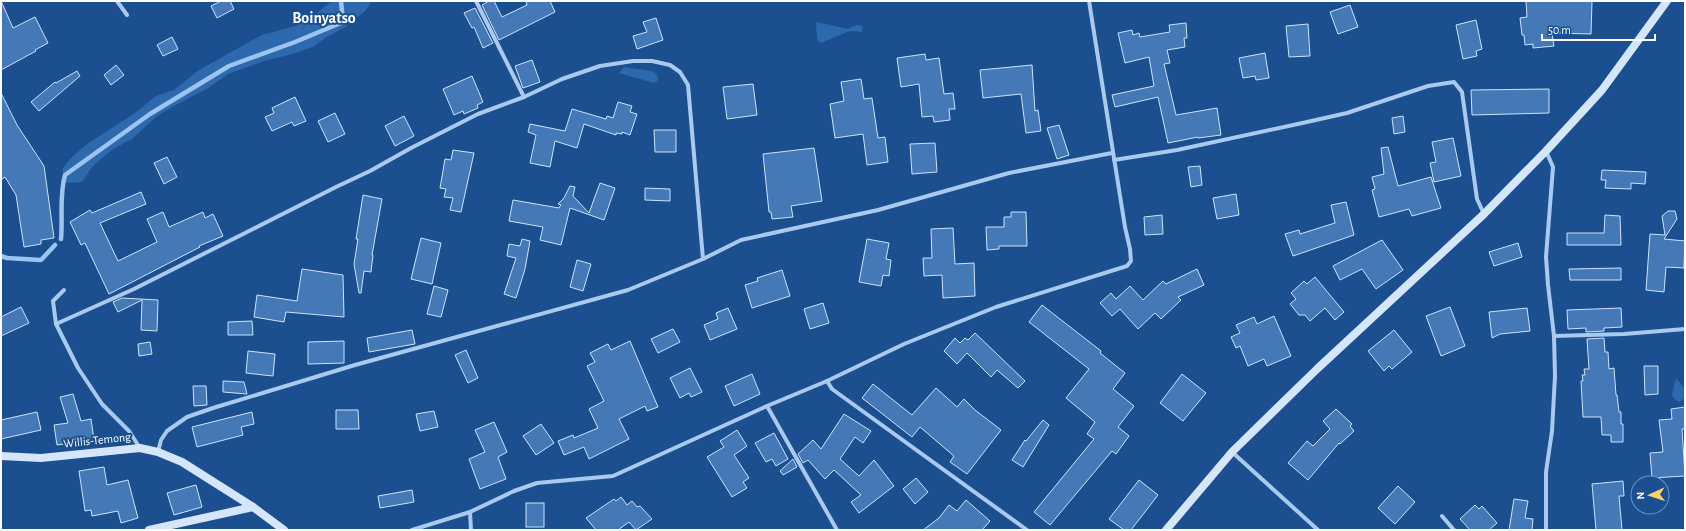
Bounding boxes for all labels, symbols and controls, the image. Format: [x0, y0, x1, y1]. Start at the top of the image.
district label: Boinyatso [292, 10, 356, 27]
scale bar [1542, 16, 1655, 42]
text: 50 m [1548, 24, 1571, 36]
street label: Willis-Temong [63, 430, 131, 450]
north arrow [1630, 475, 1670, 515]
text: N [1635, 491, 1646, 500]

